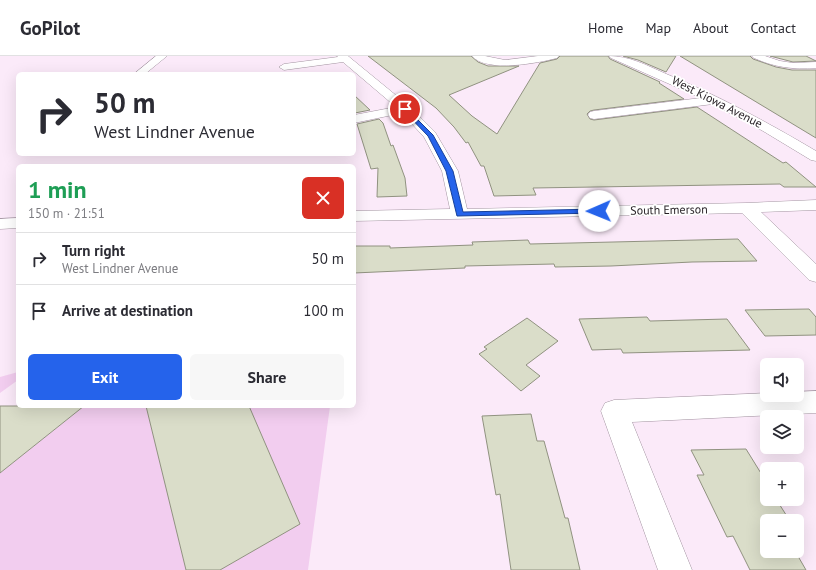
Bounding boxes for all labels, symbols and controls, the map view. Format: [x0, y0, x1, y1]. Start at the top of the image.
text: GoPilot [20, 16, 80, 40]
text: Home [588, 19, 623, 37]
text: Map [645, 19, 671, 37]
text: About [693, 19, 729, 37]
text: Contact [751, 19, 796, 37]
street label: West Kiowa Avenue [669, 72, 765, 131]
text: 50 m [94, 84, 155, 121]
icon: right [28, 88, 80, 140]
pin [388, 92, 422, 126]
icon: arrive [394, 98, 416, 120]
text: West Lindner Avenue [94, 120, 255, 143]
text: 1 min [28, 174, 87, 205]
button: close [302, 177, 344, 219]
position arrow [578, 190, 620, 232]
street label: South Emerson [630, 201, 708, 218]
text: 150 m · 21:51 [28, 205, 105, 222]
text: Turn right [62, 241, 125, 260]
icon: right [28, 248, 50, 270]
text: 50 m [311, 249, 344, 268]
text: West Lindner Avenue [62, 260, 178, 277]
icon: arrive [28, 300, 50, 322]
text: Arrive at destination [62, 301, 193, 320]
text: 100 m [303, 301, 344, 320]
button: Exit [28, 354, 182, 400]
button: Share [190, 354, 344, 400]
map controls [760, 358, 804, 558]
button: sound [760, 358, 804, 402]
button: layers [760, 410, 804, 454]
button: + [760, 462, 804, 506]
button: − [760, 514, 804, 558]

